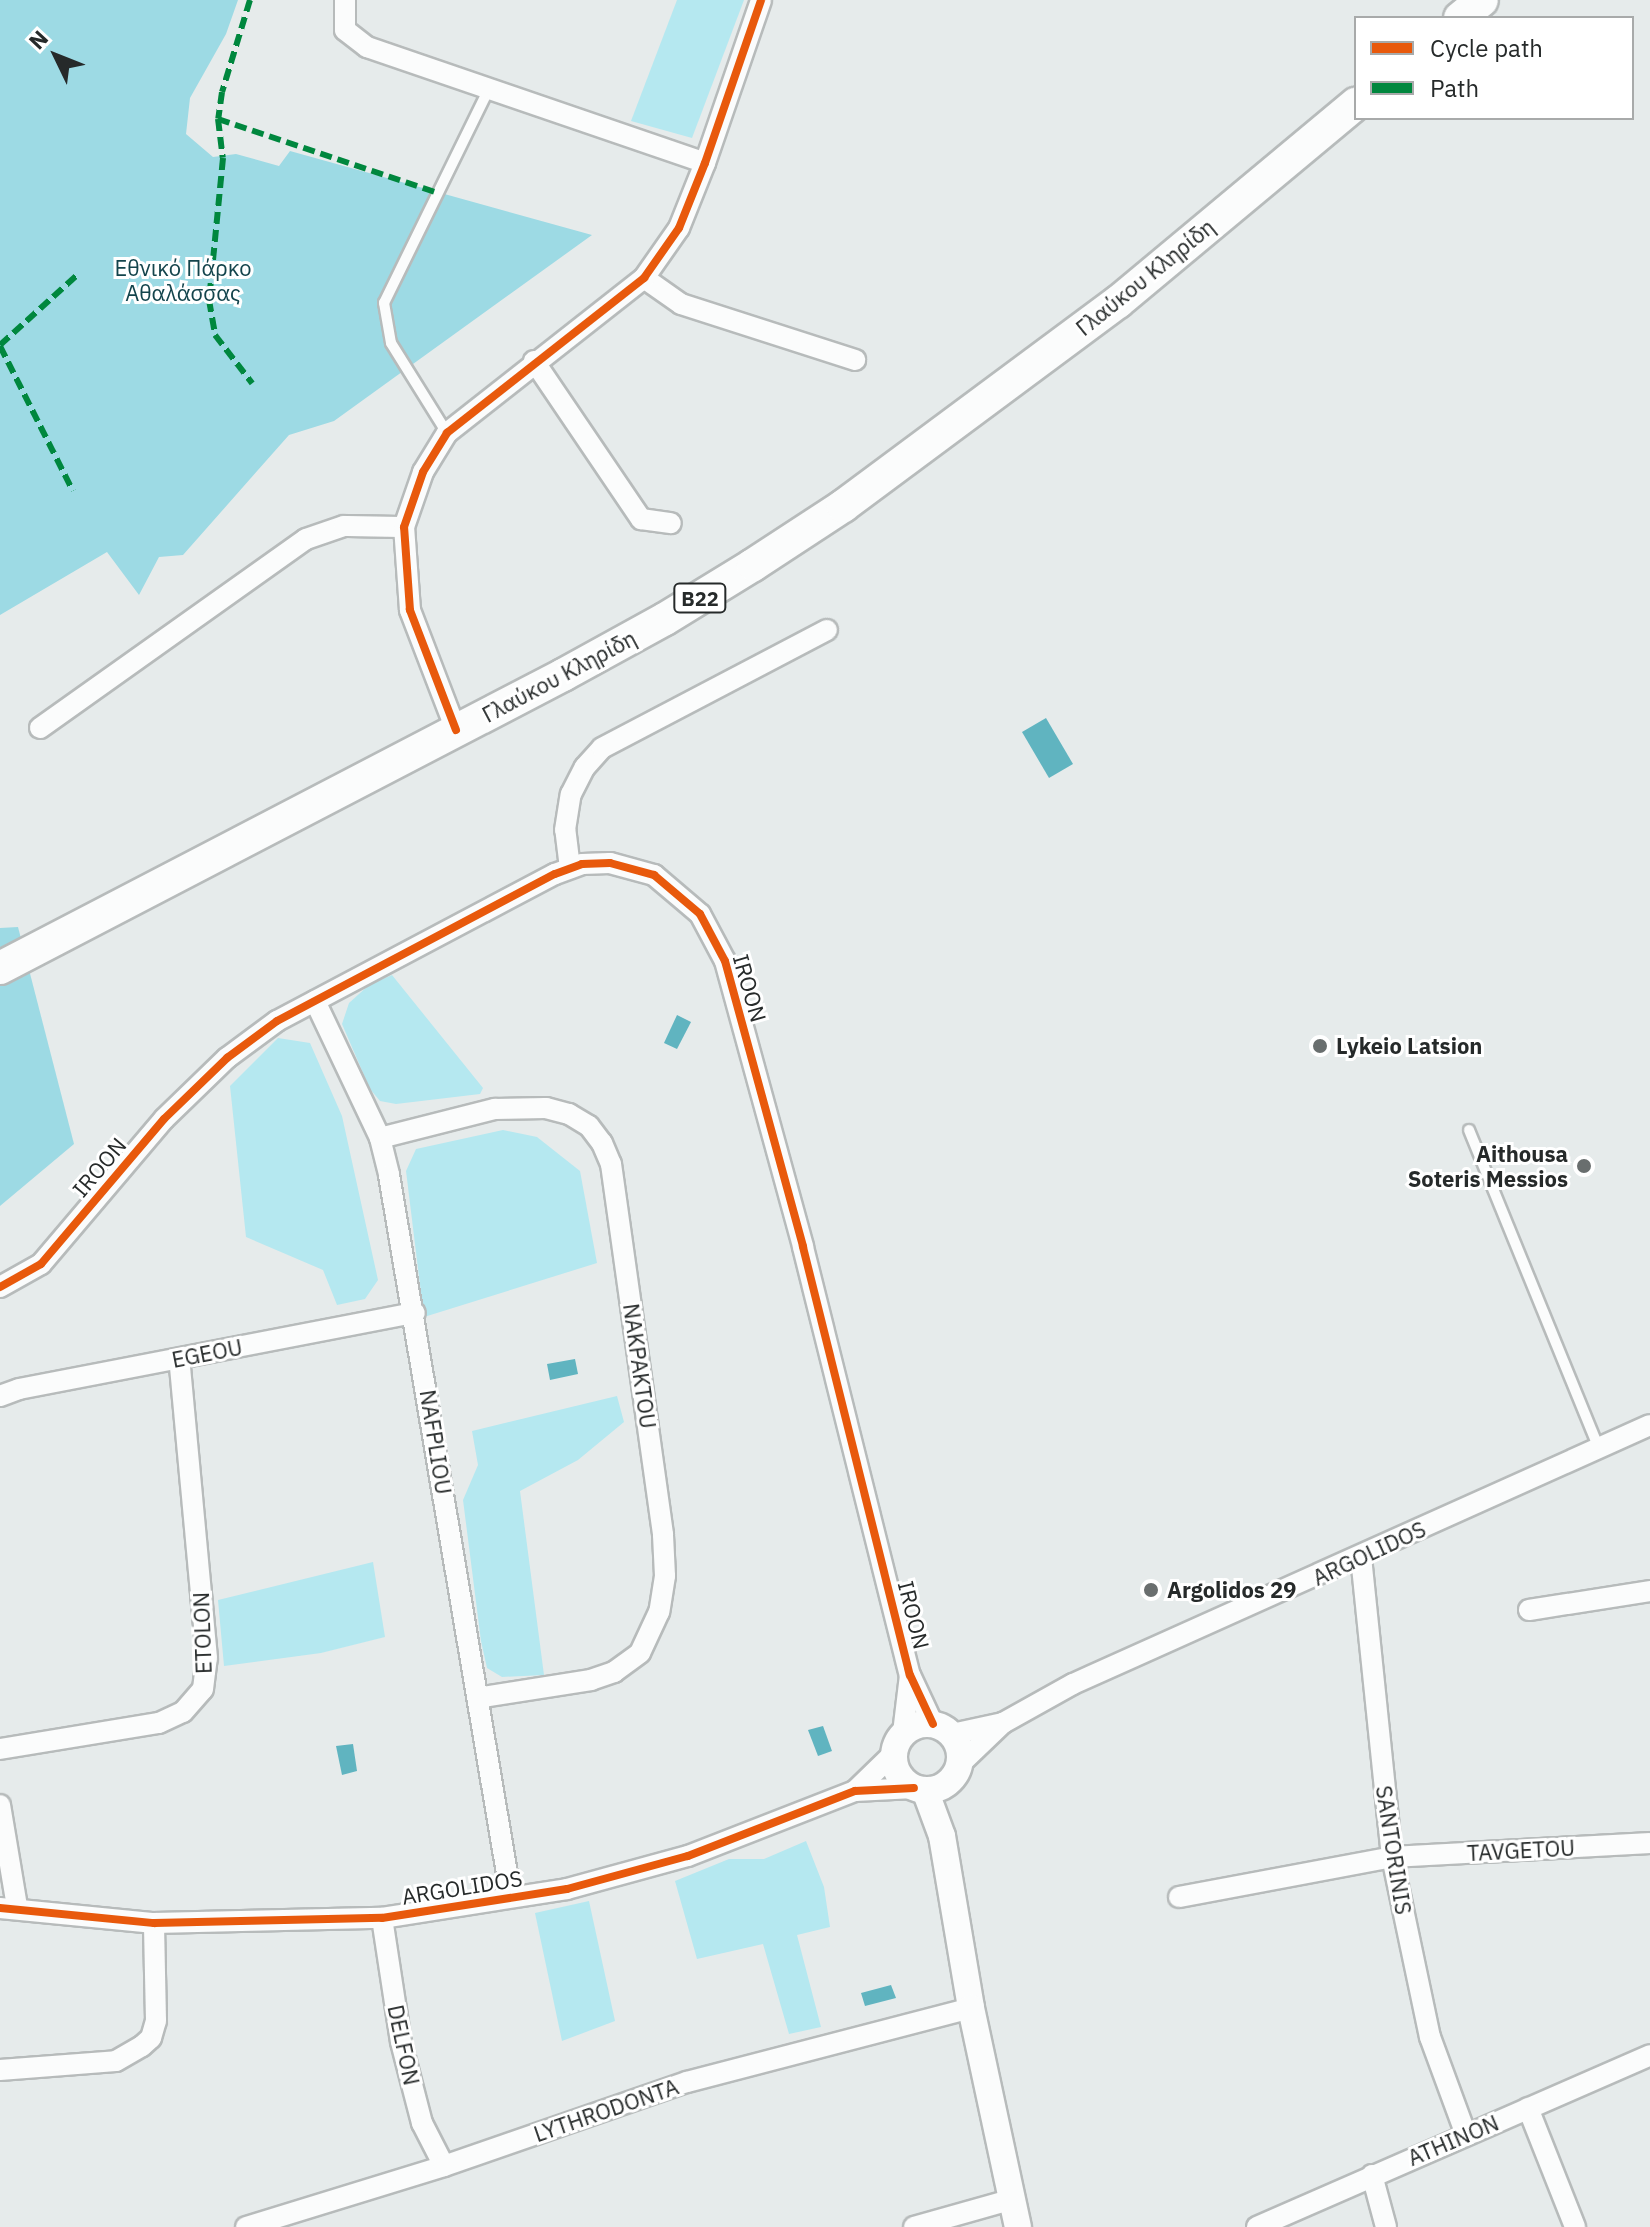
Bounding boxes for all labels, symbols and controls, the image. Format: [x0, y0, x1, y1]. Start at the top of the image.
north arrow [16, 16, 96, 96]
legend [1354, 16, 1634, 120]
text: N [22, 24, 54, 55]
text: Cycle path [1430, 32, 1543, 64]
text: Path [1430, 72, 1479, 104]
street label: Γλαύκου Κληρίδη [1070, 213, 1220, 341]
park label: Εθνικό Πάρκο Αθαλάσσας [115, 254, 251, 306]
road number: B22 [672, 582, 728, 614]
street label: Γλαύκου Κληρίδη [478, 624, 640, 728]
street label: IROON [728, 951, 772, 1025]
place label: Lykeio Latsion [1336, 1033, 1482, 1059]
marker: Lykeio Latsion [1311, 1037, 1329, 1055]
street label: IROON [67, 1132, 131, 1202]
place label: Aithousa Soteris Messios [1408, 1140, 1568, 1192]
marker: Aithousa Soteris Messios [1575, 1157, 1593, 1175]
street label: NAKPAKTOU [618, 1302, 662, 1430]
street label: EGEOU [169, 1333, 245, 1373]
street label: NAFPLIOU [415, 1388, 457, 1496]
street label: ARGOLIDOS [1308, 1515, 1430, 1591]
place label: Argolidos 29 [1167, 1577, 1296, 1603]
street label: IROON [893, 1578, 935, 1652]
marker: Argolidos 29 [1142, 1581, 1160, 1599]
street label: ETOLON [187, 1592, 217, 1674]
street label: SANTORINIS [1371, 1784, 1417, 1916]
street label: TAVGETOU [1466, 1834, 1576, 1866]
street label: ARGOLIDOS [400, 1864, 524, 1910]
street label: DELFON [383, 2002, 425, 2088]
street label: LYTHRODONTA [530, 2073, 682, 2147]
street label: ATHINON [1404, 2109, 1502, 2171]

